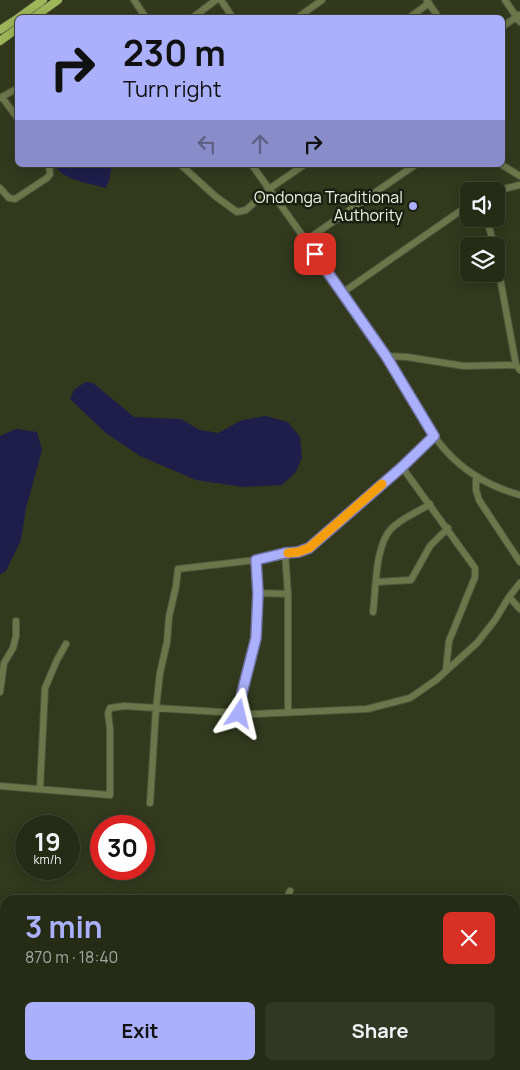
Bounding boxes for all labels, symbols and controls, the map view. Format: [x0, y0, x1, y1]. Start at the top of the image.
text: 230 m [123, 29, 226, 77]
icon: right [40, 35, 105, 100]
text: Turn right [123, 74, 221, 104]
icon: left [193, 130, 221, 158]
icon: ahead [246, 130, 274, 158]
icon: right [299, 130, 327, 158]
map controls [460, 182, 505, 282]
button: sound [460, 182, 505, 227]
place label: Ondonga Traditional Authority [254, 186, 404, 226]
marker: Ondonga Traditional Authority [407, 200, 419, 212]
pin [294, 233, 336, 275]
button: layers [460, 237, 505, 282]
icon: arrive [301, 240, 329, 268]
position arrow [212, 687, 264, 739]
speed limit sign: 30 [90, 815, 155, 880]
text: 19 [34, 824, 61, 859]
text: km/h [34, 851, 61, 868]
text: 3 min [25, 906, 103, 947]
button: close [443, 912, 495, 964]
text: 870 m · 18:40 [25, 946, 118, 968]
button: Exit [25, 1002, 255, 1060]
button: Share [265, 1002, 495, 1060]

